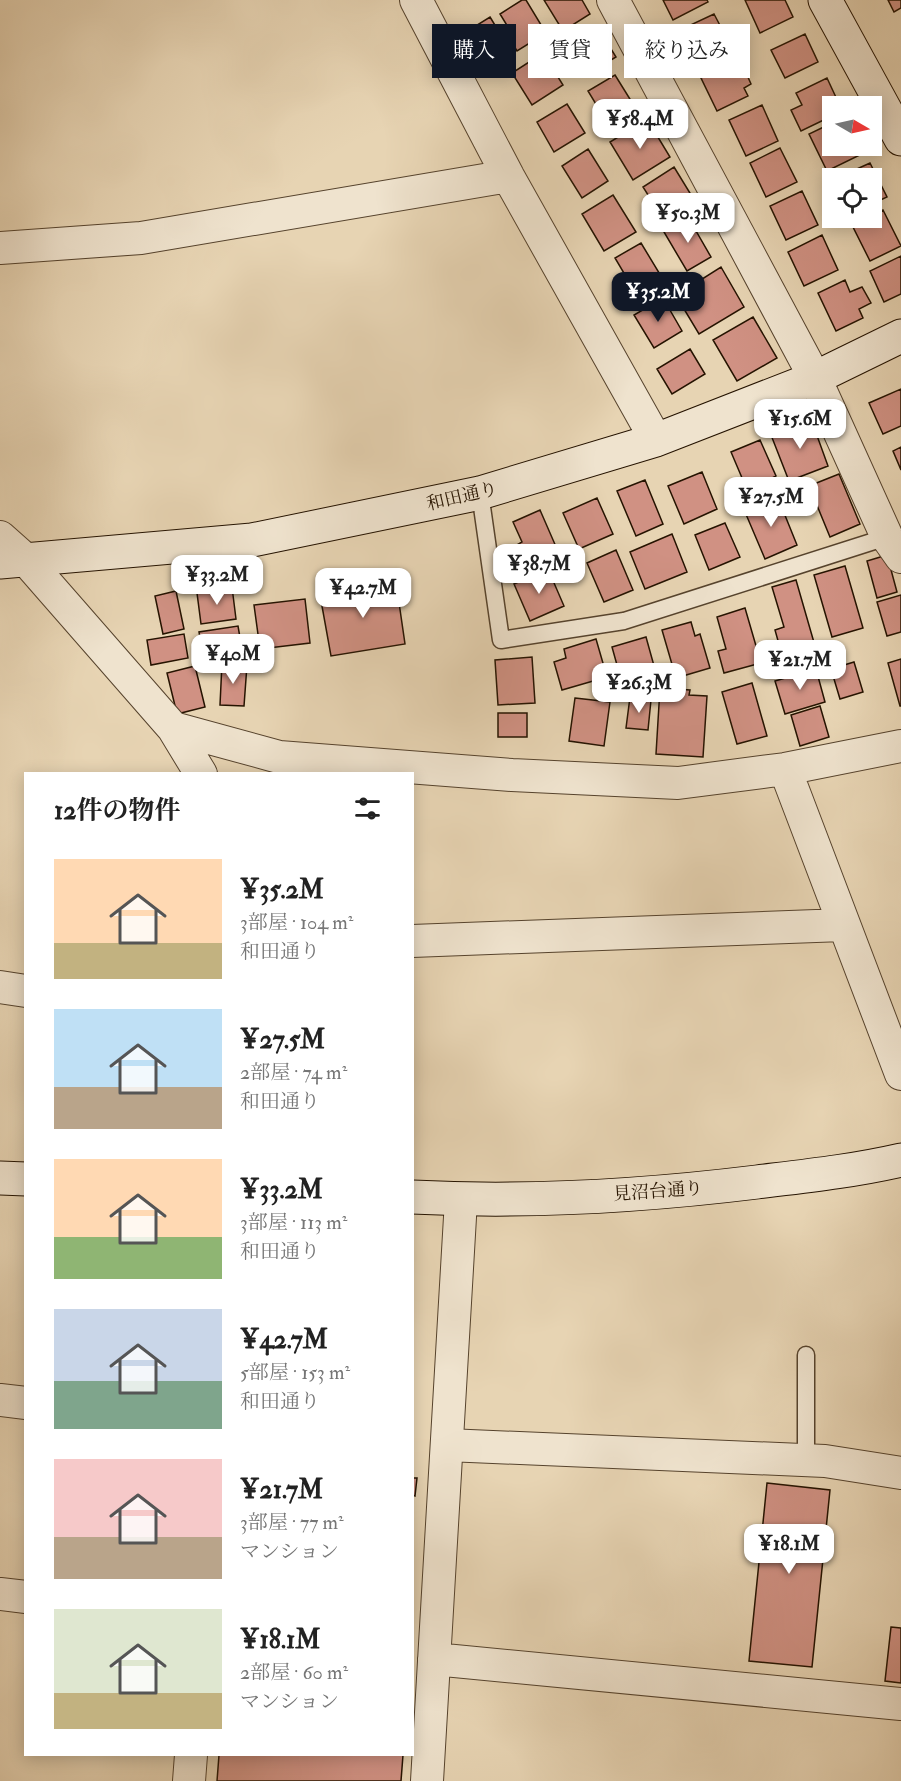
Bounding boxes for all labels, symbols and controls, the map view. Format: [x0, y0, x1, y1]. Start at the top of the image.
chip: 購入 [432, 24, 516, 78]
chip: 賃貸 [528, 24, 612, 78]
chip: 絞り込み [624, 24, 750, 78]
north arrow [822, 96, 882, 156]
map controls [822, 96, 882, 228]
pin: ¥58.4M [591, 99, 689, 150]
text: ¥58.4M [606, 106, 674, 131]
button: locate [822, 168, 882, 228]
pin: ¥50.3M [639, 193, 737, 244]
text: ¥50.3M [656, 200, 720, 225]
pin: ¥35.2M [609, 272, 707, 323]
text: ¥35.2M [626, 279, 690, 304]
pin: ¥15.6M [751, 399, 849, 450]
text: ¥15.6M [768, 406, 832, 431]
street label: 和田通り [424, 477, 500, 516]
pin: ¥27.5M [722, 477, 820, 528]
text: ¥27.5M [738, 484, 804, 509]
pin: ¥38.7M [490, 544, 588, 595]
text: ¥38.7M [507, 551, 571, 576]
pin: ¥33.2M [168, 555, 266, 606]
text: ¥33.2M [185, 562, 249, 587]
pin: ¥42.7M [314, 568, 412, 619]
text: ¥42.7M [329, 575, 397, 600]
pin: ¥40M [197, 634, 269, 685]
pin: ¥21.7M [751, 640, 849, 691]
text: ¥40M [205, 641, 261, 666]
text: ¥21.7M [768, 647, 832, 672]
pin: ¥26.3M [590, 663, 688, 714]
text: ¥26.3M [606, 670, 672, 695]
icon: filters [351, 792, 384, 825]
text: 12件の物件 [54, 795, 180, 827]
text: ¥35.2M [240, 874, 324, 906]
icon: home [102, 883, 174, 955]
text: 3部屋 · 104 m² [240, 910, 353, 935]
text: 和田通り [240, 939, 320, 964]
text: ¥27.5M [240, 1024, 325, 1056]
icon: home [102, 1033, 174, 1105]
text: 2部屋 · 74 m² [240, 1060, 347, 1085]
text: 和田通り [240, 1089, 320, 1114]
text: ¥33.2M [240, 1174, 323, 1206]
street label: 見沼台通り [612, 1177, 704, 1206]
icon: home [102, 1183, 174, 1255]
text: 3部屋 · 113 m² [240, 1210, 347, 1235]
text: 和田通り [240, 1239, 320, 1264]
text: ¥42.7M [240, 1324, 328, 1356]
icon: home [102, 1333, 174, 1405]
text: 5部屋 · 153 m² [240, 1360, 350, 1385]
text: 和田通り [240, 1389, 320, 1414]
text: ¥21.7M [240, 1474, 323, 1506]
icon: home [102, 1483, 174, 1555]
text: 3部屋 · 77 m² [240, 1510, 344, 1535]
pin: ¥18.1M [740, 1524, 838, 1575]
text: ¥18.1M [758, 1531, 820, 1556]
text: マンション [240, 1539, 339, 1564]
text: ¥18.1M [240, 1624, 321, 1656]
icon: home [102, 1633, 174, 1705]
text: 2部屋 · 60 m² [240, 1660, 348, 1685]
text: マンション [240, 1689, 339, 1714]

